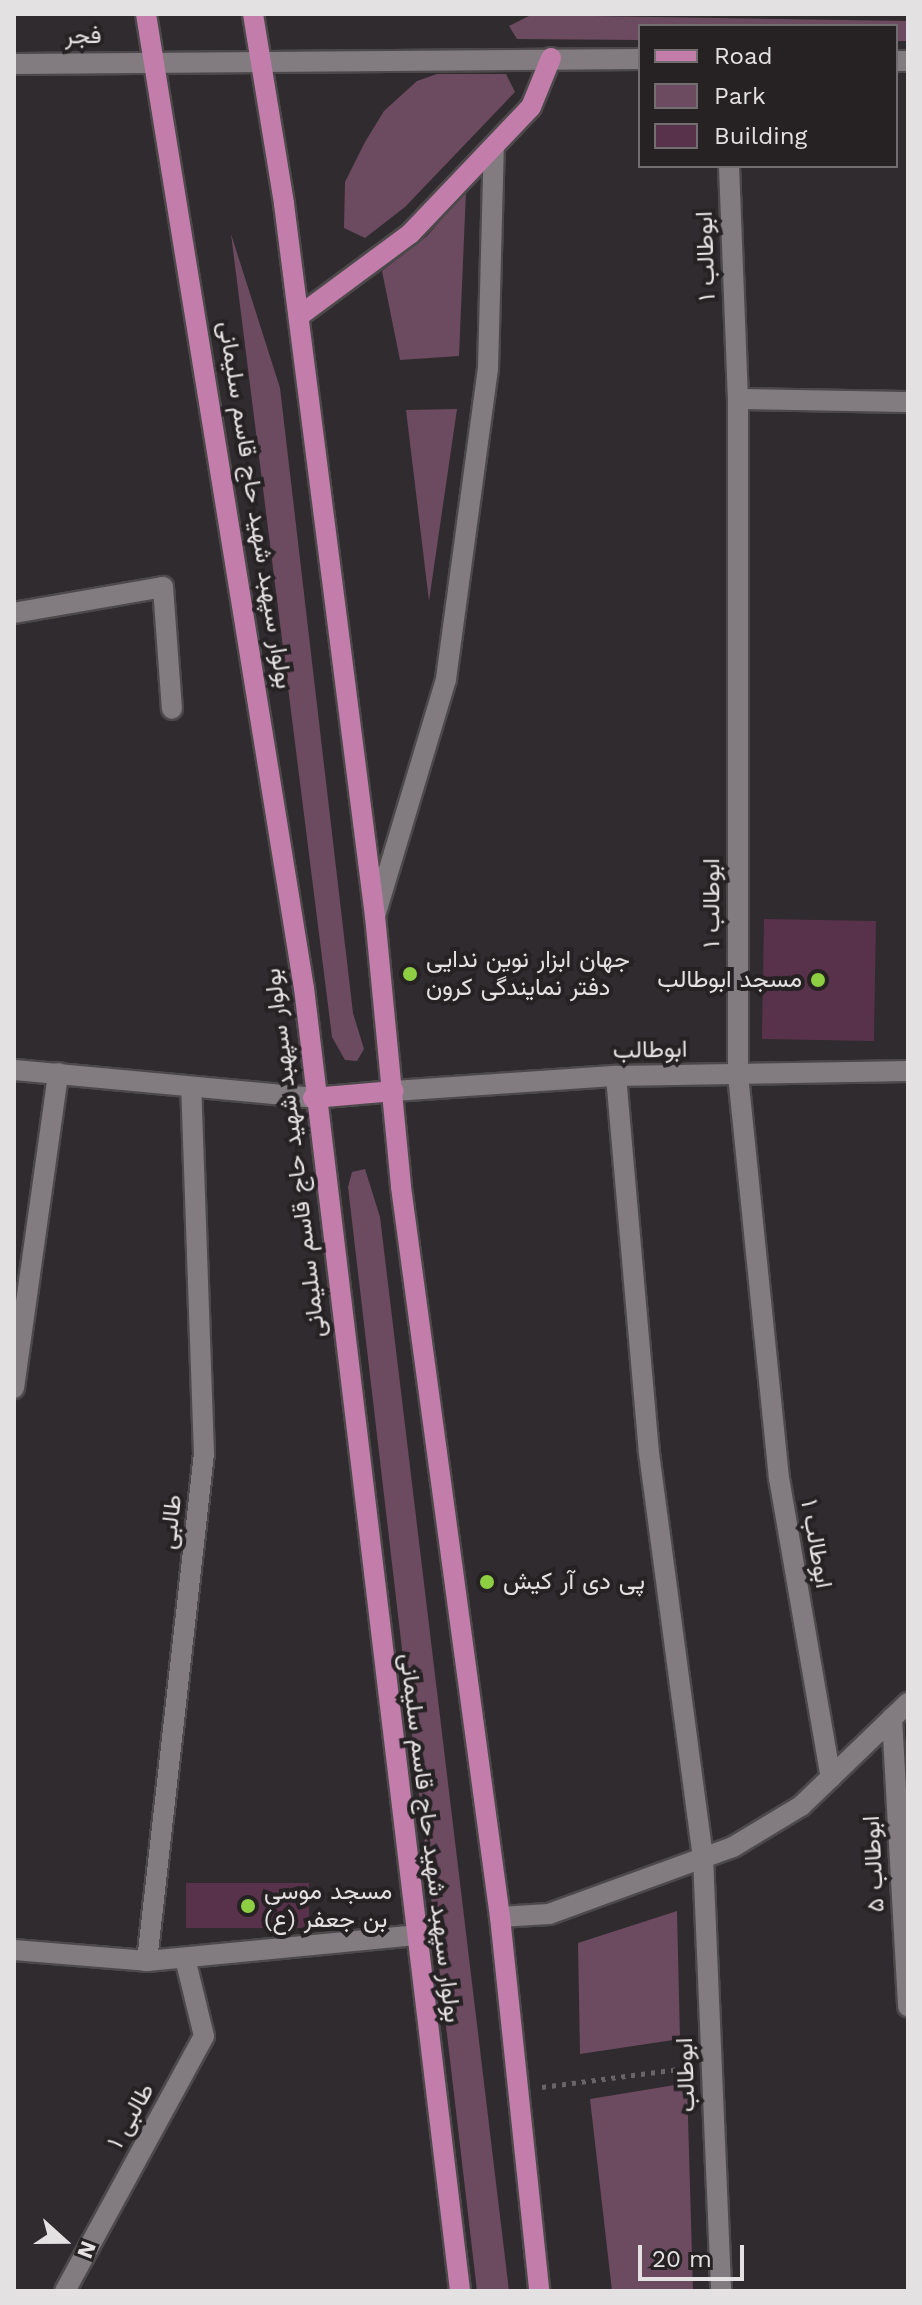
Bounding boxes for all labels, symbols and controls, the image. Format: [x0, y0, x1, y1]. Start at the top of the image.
street label: فجر [64, 21, 102, 51]
legend [638, 24, 898, 168]
text: Road [714, 42, 773, 70]
text: Park [714, 82, 766, 110]
text: Building [714, 122, 807, 150]
street label: ابوطالب ۱ [690, 211, 722, 301]
street label: بولوار سپهبد شهید حاج قاسم سلیمانی [212, 319, 298, 691]
street label: ابوطالب ۱ [698, 858, 726, 948]
place label: جهان ابزار نوین ندایی دفتر نمایندگی کرون [426, 946, 630, 1002]
marker: جهان ابزار نوین ندایی دفتر نمایندگی کرون [401, 965, 419, 983]
place label: مسجد ابوطالب [657, 966, 802, 994]
street label: بولوار سپهبد شهید حاج قاسم سلیمانی [258, 967, 332, 1339]
marker: مسجد ابوطالب [809, 971, 827, 989]
street label: ابوطالب [613, 1035, 687, 1065]
street label: طالبی [154, 1493, 188, 1551]
street label: ابوطالب ۱ [794, 1497, 838, 1591]
place label: پی دی آر کیش [503, 1568, 645, 1596]
marker: پی دی آر کیش [478, 1573, 496, 1591]
street label: بولوار سپهبد شهید حاج قاسم سلیمانی [393, 1652, 467, 2024]
street label: ابوطالب ۵ [857, 1815, 891, 1913]
place label: مسجد موسی بن جعفر (ع) [264, 1878, 392, 1934]
marker: مسجد موسی بن جعفر (ع) [239, 1897, 257, 1915]
street label: ابوطالب [670, 2037, 702, 2113]
street label: طالبی ۱ [101, 2078, 161, 2154]
north arrow [24, 2201, 104, 2281]
scale bar [642, 2229, 748, 2279]
text: N [72, 2238, 101, 2262]
text: 20 m [652, 2245, 712, 2273]

